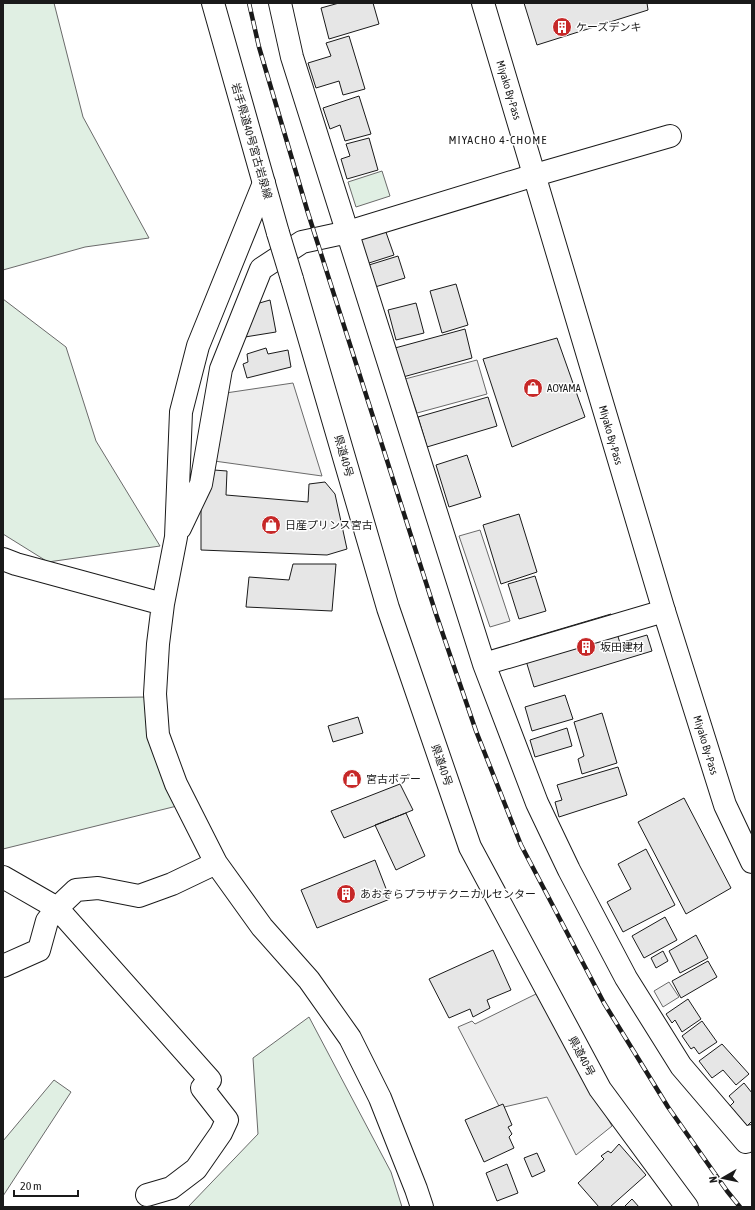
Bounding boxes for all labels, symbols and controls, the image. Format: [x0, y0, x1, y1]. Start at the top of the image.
building icon: ケーズデンキ [551, 16, 573, 38]
place label: ケーズデンキ [576, 21, 641, 33]
street label: Miyako By-Pass [494, 59, 524, 121]
street label: 岩手県道40号宮古岩泉線 [230, 82, 274, 200]
district label: MIYACHO 4-CHOME [449, 133, 547, 147]
shop icon: AOYAMA [522, 377, 544, 399]
place label: AOYAMA [547, 382, 582, 394]
street label: Miyako By-Pass [597, 404, 625, 466]
street label: 県道40号 [332, 434, 356, 478]
shop icon: 日産プリンス宮古 [260, 514, 282, 536]
place label: 日産プリンス宮古 [285, 519, 373, 531]
building icon: 坂田建材 [575, 636, 597, 658]
place label: 坂田建材 [600, 641, 644, 653]
street label: Miyako By-Pass [691, 714, 721, 776]
street label: 県道40号 [429, 743, 455, 787]
shop icon: 宮古ボデー [341, 768, 363, 790]
place label: 宮古ボデー [366, 773, 421, 785]
building icon: あおぞらプラザテクニカルセンター [335, 883, 357, 905]
place label: あおぞらプラザテクニカルセンター [360, 888, 536, 900]
street label: 県道40号 [567, 1034, 597, 1078]
north arrow [703, 1158, 743, 1198]
scale bar [14, 1172, 78, 1198]
text: N [707, 1175, 720, 1184]
text: 20 m [20, 1179, 42, 1193]

